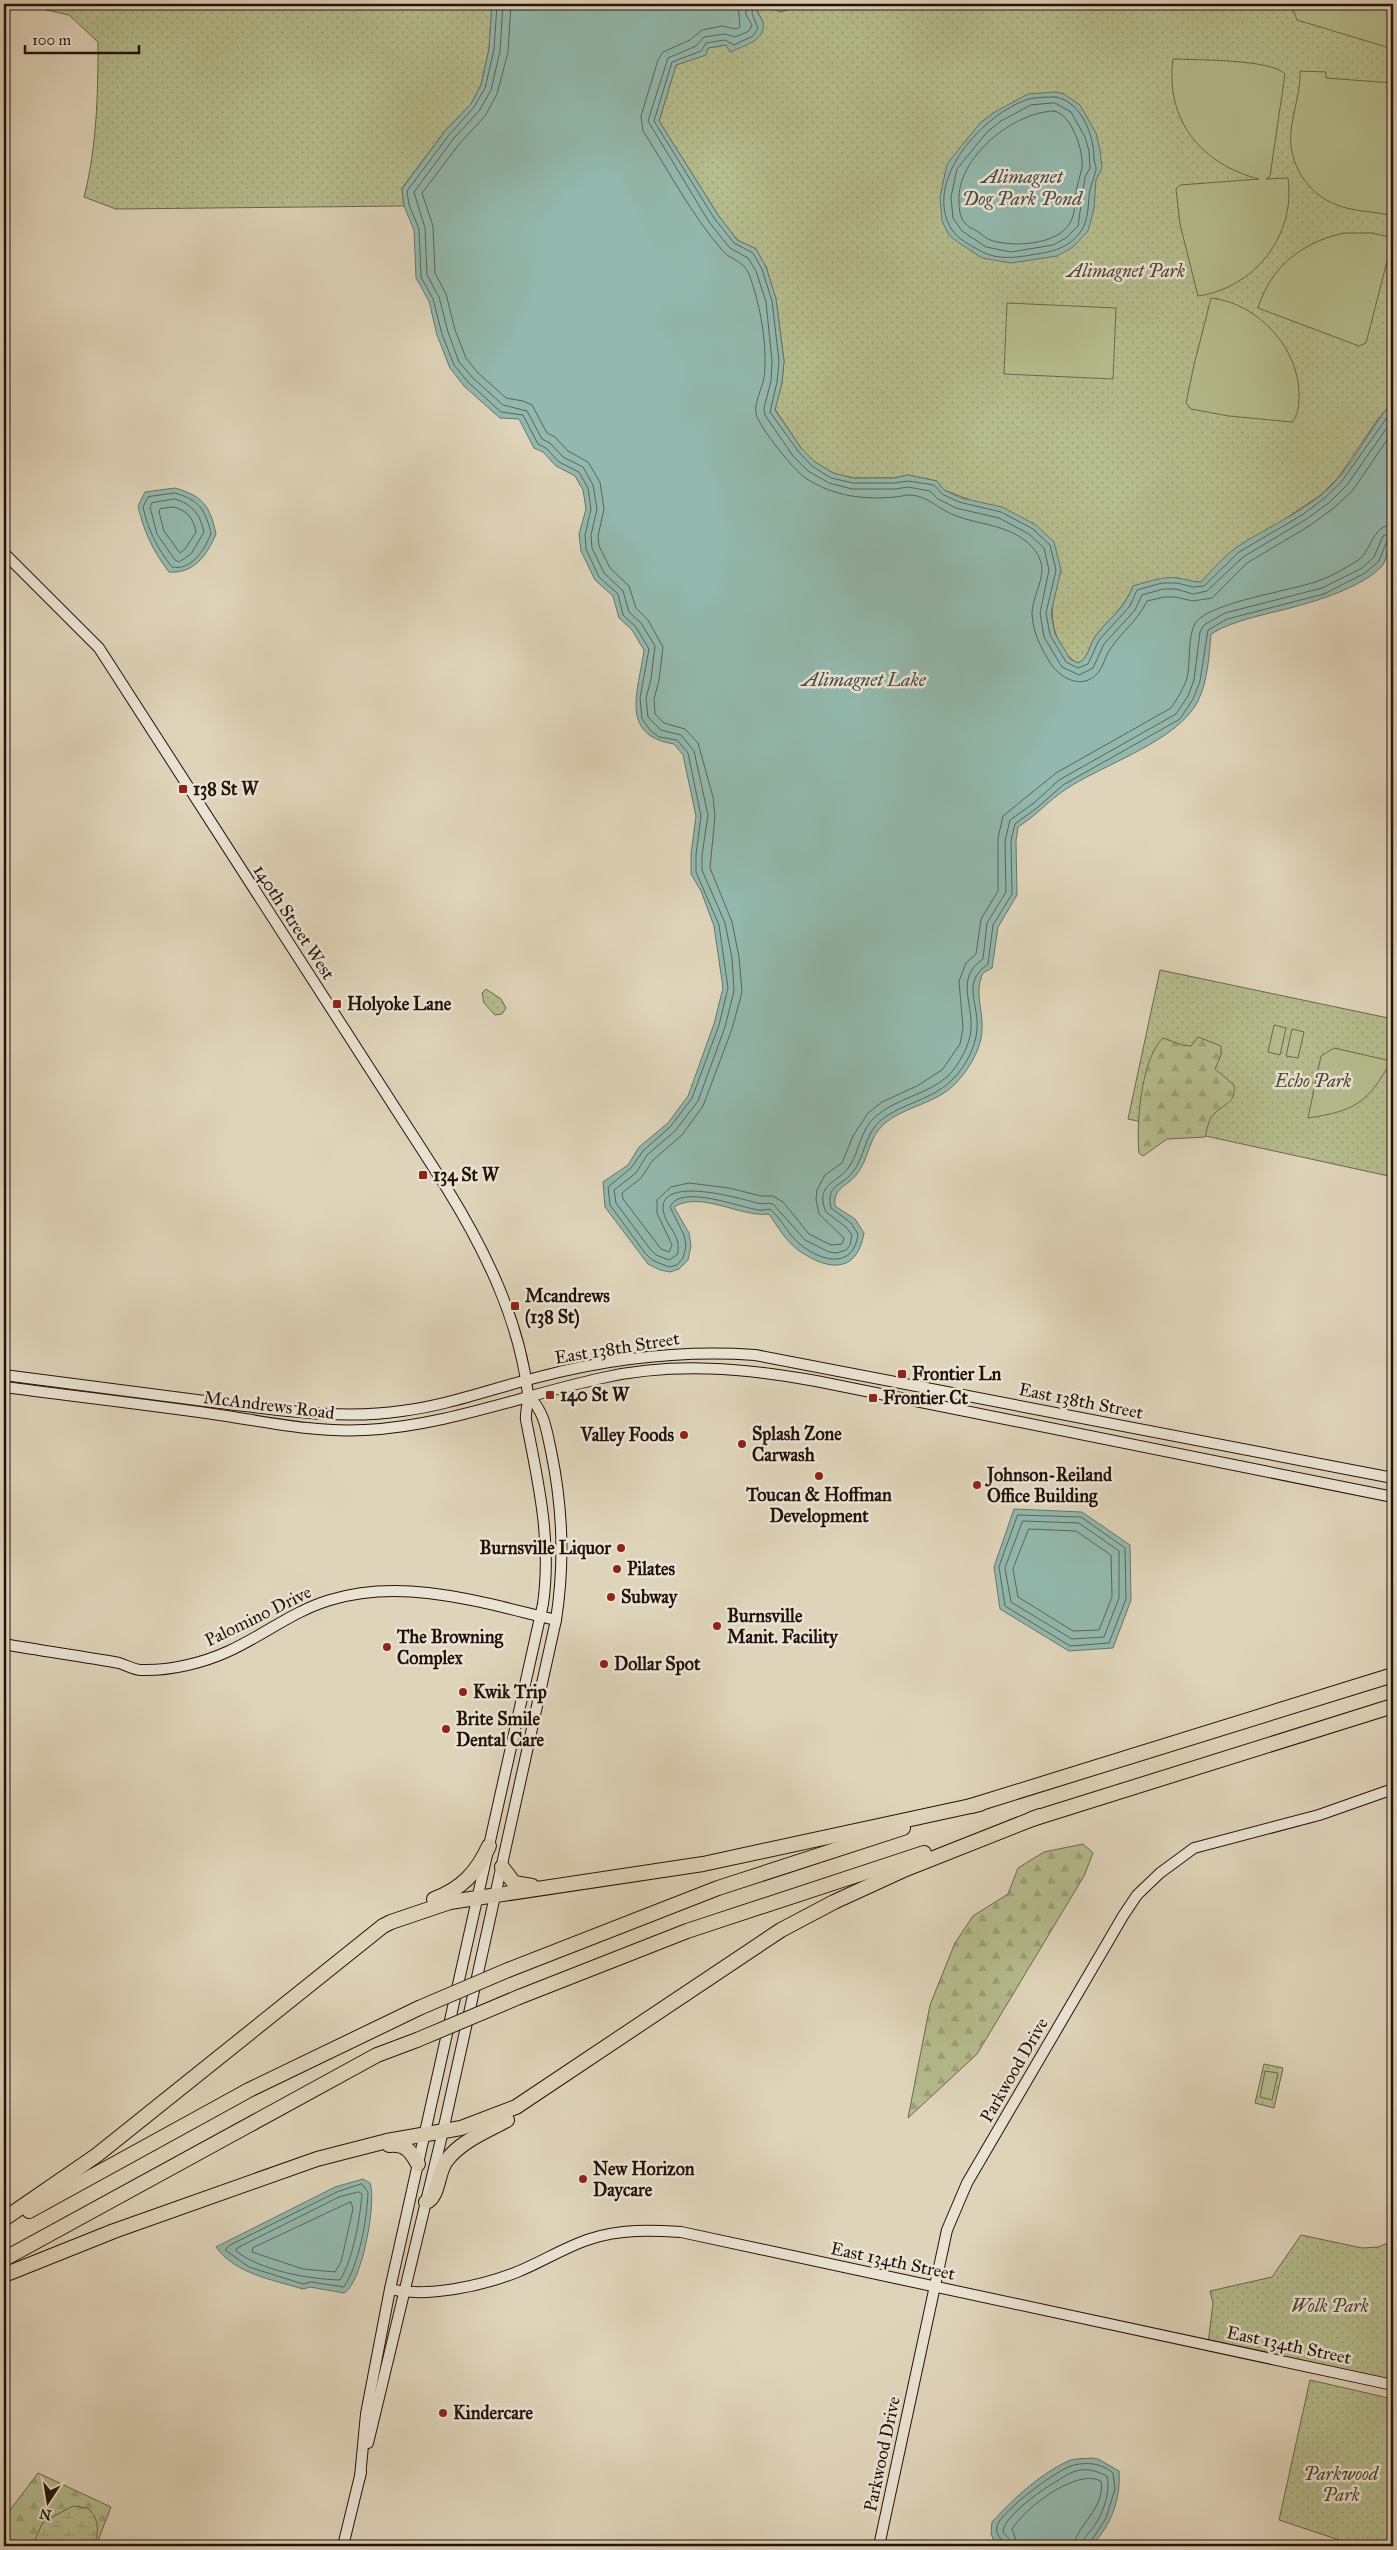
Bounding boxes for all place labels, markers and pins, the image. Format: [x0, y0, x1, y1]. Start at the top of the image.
place label: 138 St W [193, 778, 259, 801]
marker: 138 St W [177, 783, 189, 795]
place label: Holyoke Lane [347, 993, 452, 1016]
marker: Holyoke Lane [331, 998, 343, 1010]
place label: 134 St W [433, 1164, 500, 1187]
marker: 134 St W [417, 1169, 429, 1181]
place label: Mcandrews (138 St) [525, 1285, 610, 1329]
marker: Mcandrews (138 St) [509, 1300, 521, 1312]
place label: Frontier Ln [912, 1363, 1002, 1385]
marker: Frontier Ln [896, 1368, 908, 1380]
place label: 140 St W [560, 1384, 630, 1407]
place label: Frontier Ct [883, 1387, 968, 1409]
marker: 140 St W [544, 1389, 556, 1401]
marker: Frontier Ct [867, 1392, 879, 1404]
place label: Splash Zone Carwash [752, 1423, 842, 1466]
place label: Valley Foods [580, 1424, 674, 1447]
marker: Valley Foods [678, 1429, 690, 1441]
marker: Splash Zone Carwash [736, 1438, 748, 1450]
place label: Johnson-Reiland Office Building [985, 1464, 1113, 1508]
marker: Toucan & Hoffman Development [813, 1470, 825, 1482]
marker: Johnson-Reiland Office Building [971, 1479, 983, 1491]
place label: Toucan & Hoffman Development [745, 1484, 892, 1528]
place label: Burnsville Liquor [479, 1537, 612, 1560]
marker: Burnsville Liquor [615, 1542, 627, 1554]
place label: Pilates [627, 1558, 676, 1580]
marker: Pilates [611, 1563, 623, 1575]
place label: Subway [621, 1586, 679, 1609]
marker: Subway [605, 1591, 617, 1603]
place label: Burnsville Manit. Facility [727, 1605, 839, 1649]
marker: Burnsville Manit. Facility [711, 1620, 723, 1632]
place label: The Browning Complex [396, 1626, 503, 1670]
marker: The Browning Complex [381, 1641, 393, 1653]
place label: Dollar Spot [614, 1653, 701, 1676]
marker: Dollar Spot [598, 1658, 610, 1670]
place label: Kwik Trip [473, 1681, 547, 1704]
marker: Kwik Trip [457, 1686, 469, 1698]
place label: Brite Smile Dental Care [456, 1708, 545, 1751]
marker: Brite Smile Dental Care [440, 1723, 452, 1735]
place label: New Horizon Daycare [593, 2158, 695, 2202]
marker: New Horizon Daycare [577, 2173, 589, 2185]
place label: Kindercare [453, 2402, 533, 2424]
marker: Kindercare [437, 2407, 449, 2419]

